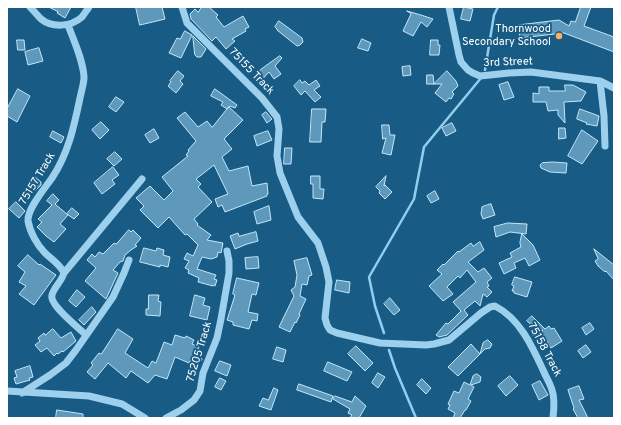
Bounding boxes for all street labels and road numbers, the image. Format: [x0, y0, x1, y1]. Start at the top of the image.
street label: 75155 Track [226, 46, 276, 98]
street label: 3rd Street [483, 56, 533, 70]
street label: 75157 Track [17, 151, 59, 207]
street label: 75205 Track [185, 320, 215, 384]
street label: 75158 Track [524, 321, 564, 379]

